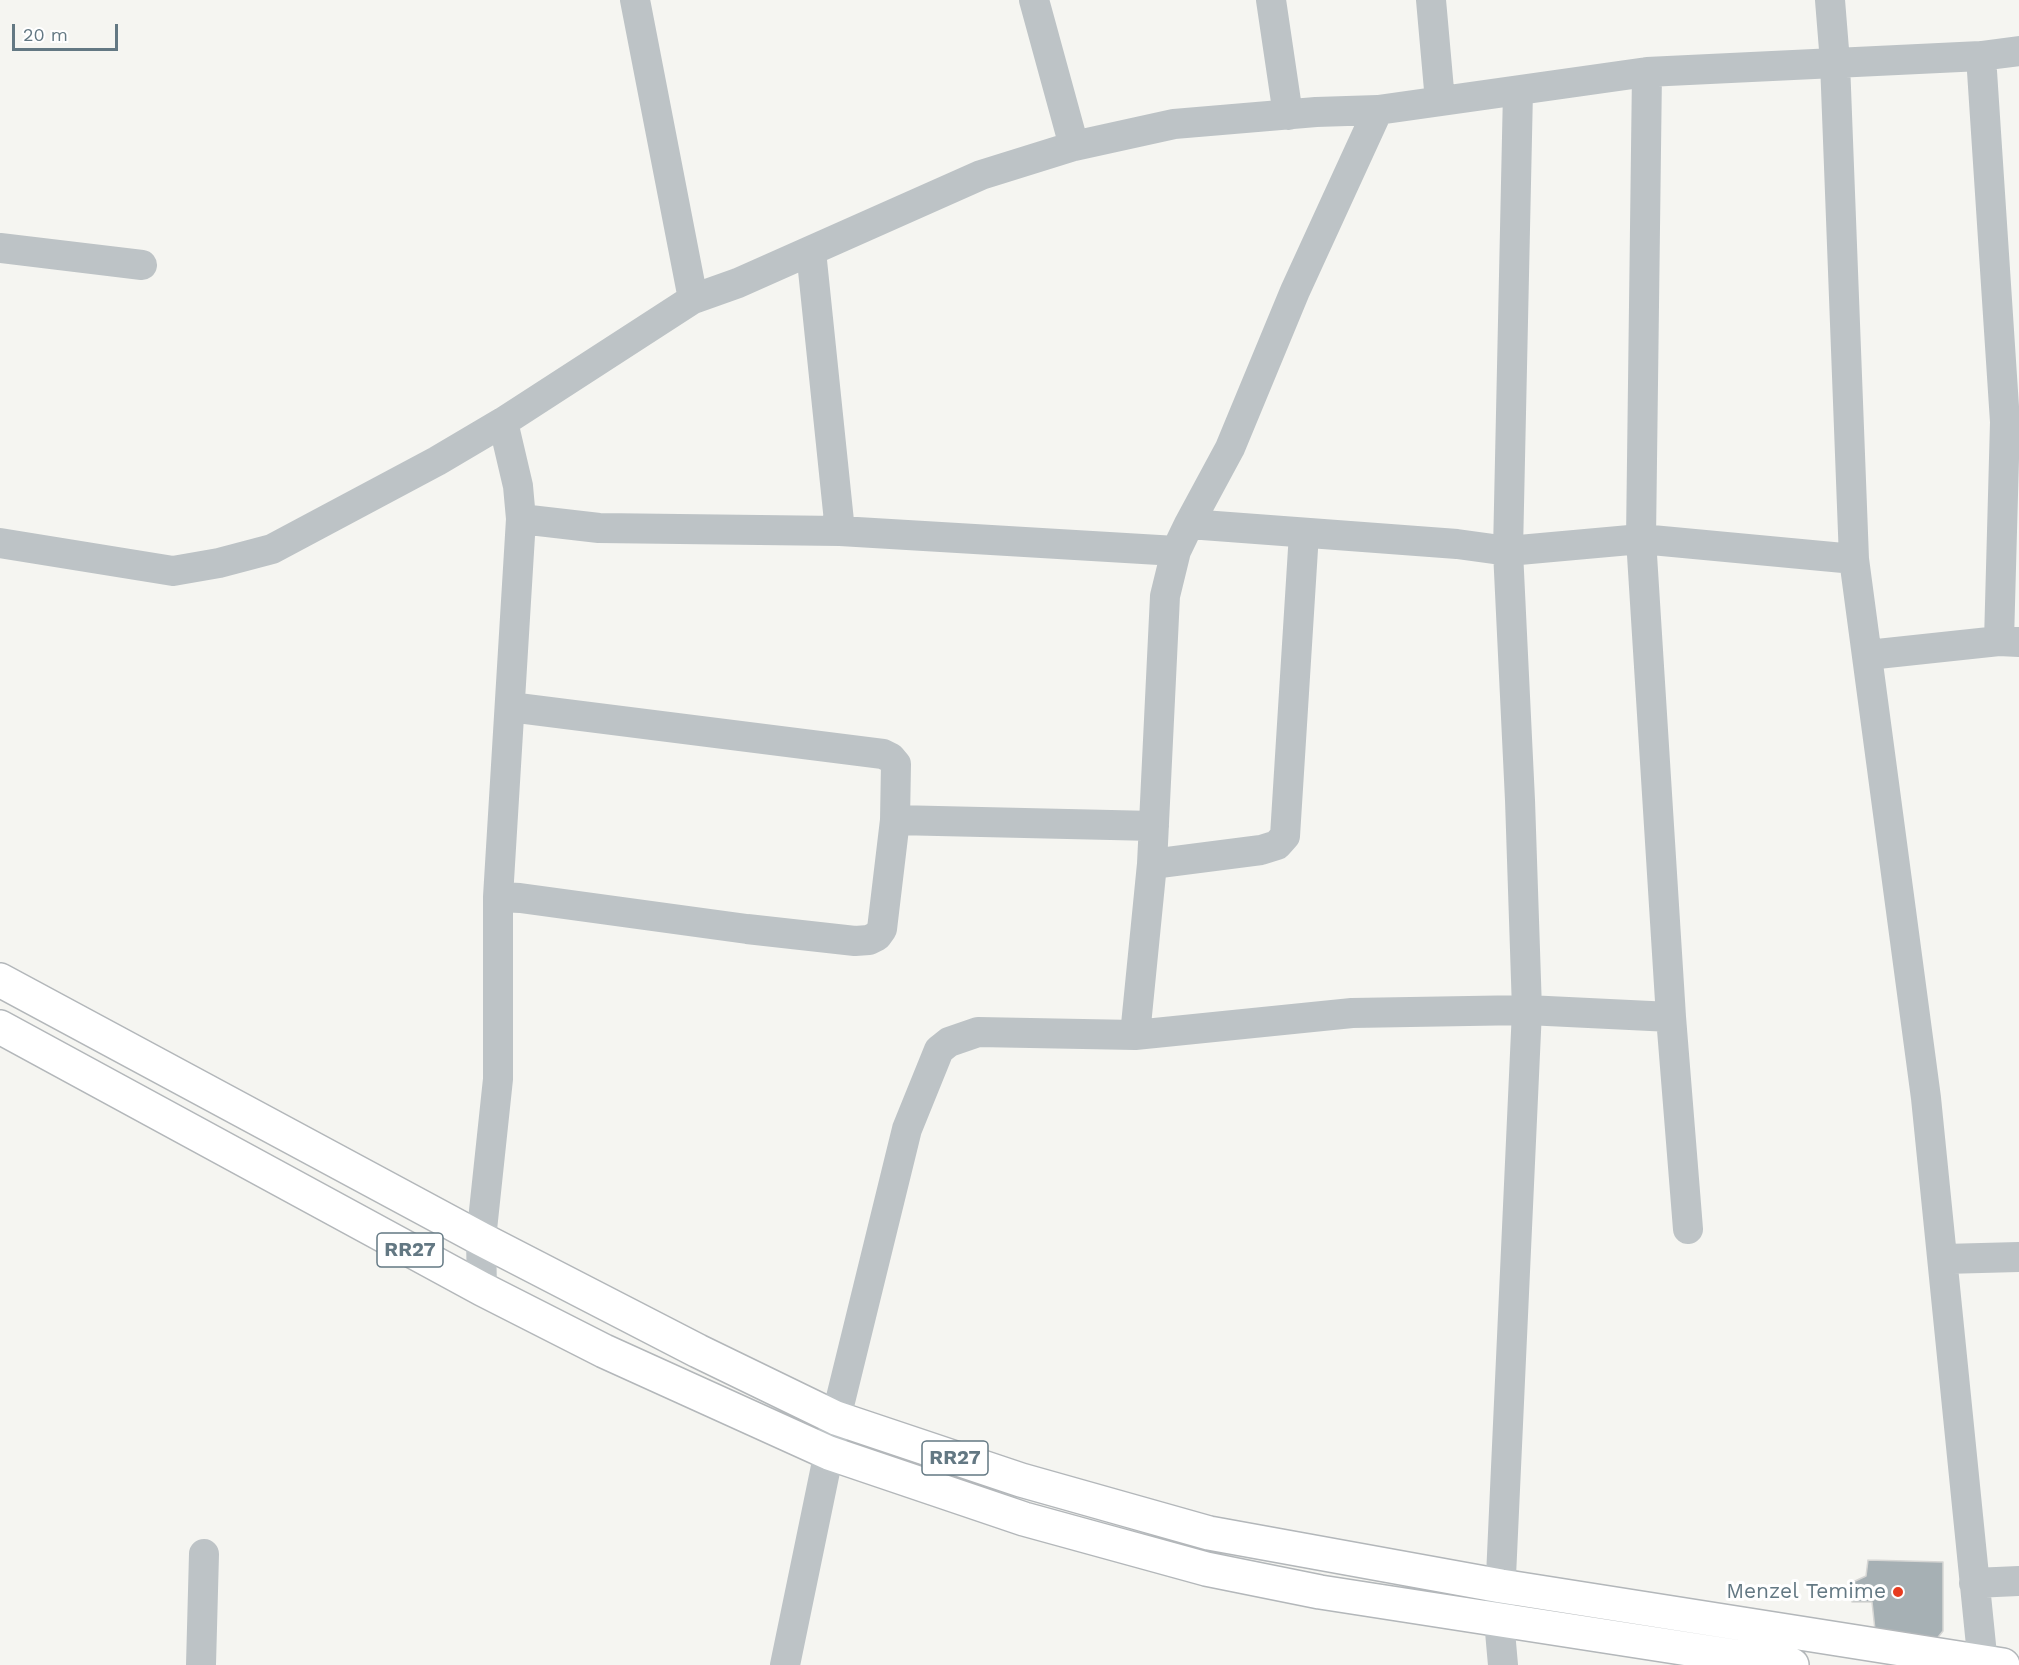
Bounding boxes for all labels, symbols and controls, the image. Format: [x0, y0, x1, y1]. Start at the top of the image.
scale bar [15, 12, 122, 50]
text: 20 m [23, 24, 68, 45]
road number: RR27 [377, 1233, 443, 1267]
road number: RR27 [922, 1441, 988, 1475]
place label: Menzel Temime [1726, 1579, 1886, 1605]
marker: Menzel Temime [1891, 1585, 1905, 1599]

